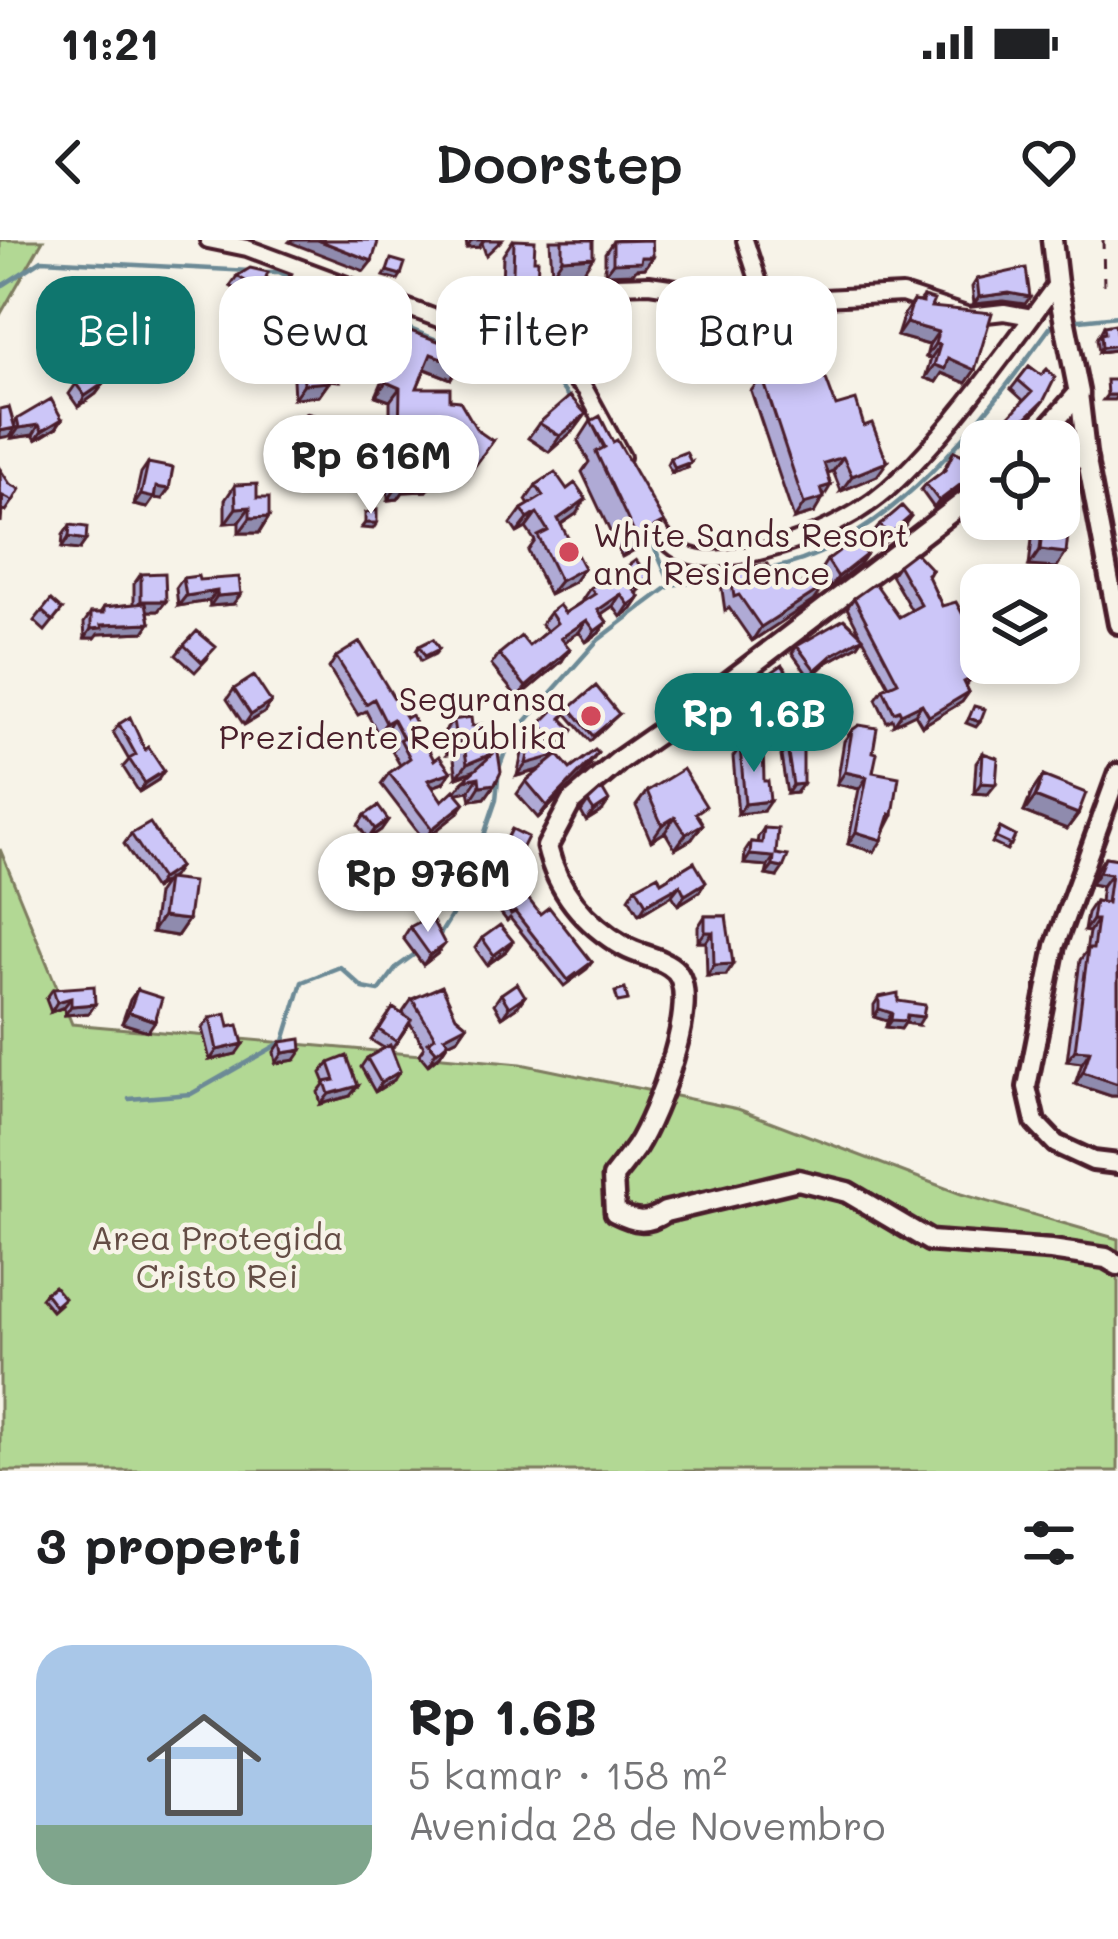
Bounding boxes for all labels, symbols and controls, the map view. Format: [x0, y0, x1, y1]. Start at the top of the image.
text: 11:21 [60, 13, 159, 71]
text: Doorstep [435, 127, 683, 198]
icon: back [36, 129, 102, 195]
icon: heart [1016, 129, 1082, 195]
chip: Beli [36, 276, 195, 384]
chip: Sewa [219, 276, 412, 384]
chip: Filter [436, 276, 632, 384]
chip: Baru [656, 276, 837, 384]
pin: Rp 616M [260, 415, 482, 517]
map controls [960, 420, 1080, 684]
button: locate [960, 420, 1080, 540]
text: Rp 616M [290, 428, 452, 479]
place label: White Sands Resort and Residence [593, 512, 909, 593]
marker: White Sands Resort and Residence [556, 539, 582, 565]
button: layers [960, 564, 1080, 684]
pin: Rp 1.6B [643, 673, 865, 775]
place label: Seguransa Prezidente Repúblika [219, 676, 567, 757]
text: Rp 1.6B [682, 686, 826, 737]
marker: Seguransa Prezidente Repúblika [578, 703, 604, 729]
pin: Rp 976M [317, 833, 539, 935]
text: Rp 976M [345, 846, 511, 897]
park label: Area Protegida Cristo Rei [91, 1215, 343, 1296]
text: 3 properti [36, 1510, 304, 1577]
icon: filters [1016, 1510, 1082, 1576]
text: Rp 1.6B [408, 1681, 597, 1748]
icon: home [132, 1693, 276, 1837]
text: 5 kamar · 158 m² [408, 1748, 727, 1799]
text: Avenida 28 de Novembro [408, 1799, 885, 1850]

